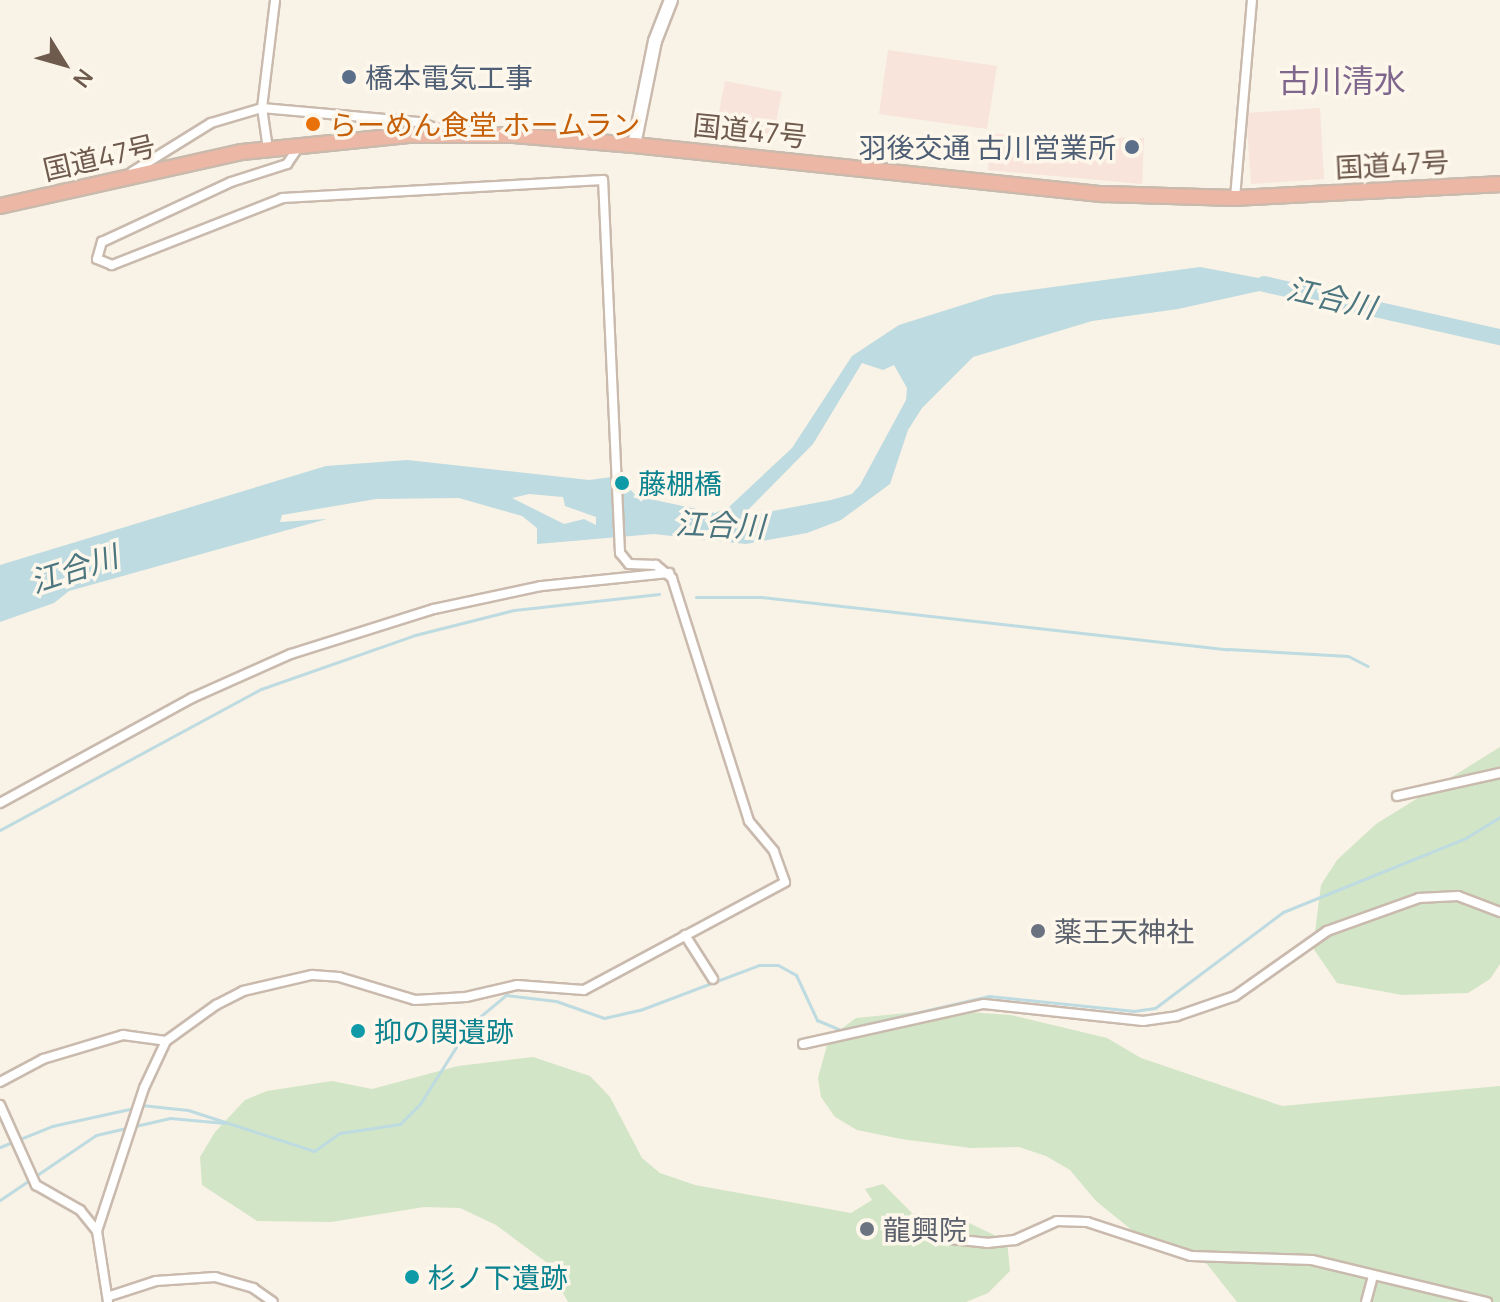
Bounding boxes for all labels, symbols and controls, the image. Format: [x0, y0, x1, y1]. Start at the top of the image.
north arrow [24, 24, 104, 104]
place label: 橋本電気工事 [365, 60, 533, 94]
district label: 古川清水 [1278, 61, 1406, 99]
text: N [66, 63, 100, 94]
marker: 橋本電気工事 [340, 68, 358, 86]
place label: らーめん食堂 ホームラン [329, 107, 643, 141]
street label: 国道47号 [691, 107, 809, 153]
marker: らーめん食堂 ホームラン [304, 115, 322, 133]
street label: 国道47号 [39, 128, 159, 186]
place label: 羽後交通 古川営業所 [858, 130, 1116, 164]
marker: 羽後交通 古川営業所 [1123, 138, 1141, 156]
street label: 国道47号 [1334, 144, 1450, 184]
water label: 江合川 [1283, 270, 1379, 326]
place label: 藤棚橋 [638, 466, 722, 500]
marker: 藤棚橋 [613, 474, 631, 492]
water label: 江合川 [674, 505, 766, 545]
water label: 江合川 [26, 538, 122, 600]
place label: 薬王天神社 [1054, 914, 1194, 948]
marker: 薬王天神社 [1029, 922, 1047, 940]
place label: 抑の関遺跡 [374, 1014, 514, 1048]
marker: 抑の関遺跡 [349, 1022, 367, 1040]
place label: 龍興院 [883, 1212, 967, 1246]
marker: 龍興院 [858, 1220, 876, 1238]
place label: 杉ノ下遺跡 [428, 1260, 568, 1294]
marker: 杉ノ下遺跡 [403, 1268, 421, 1286]

